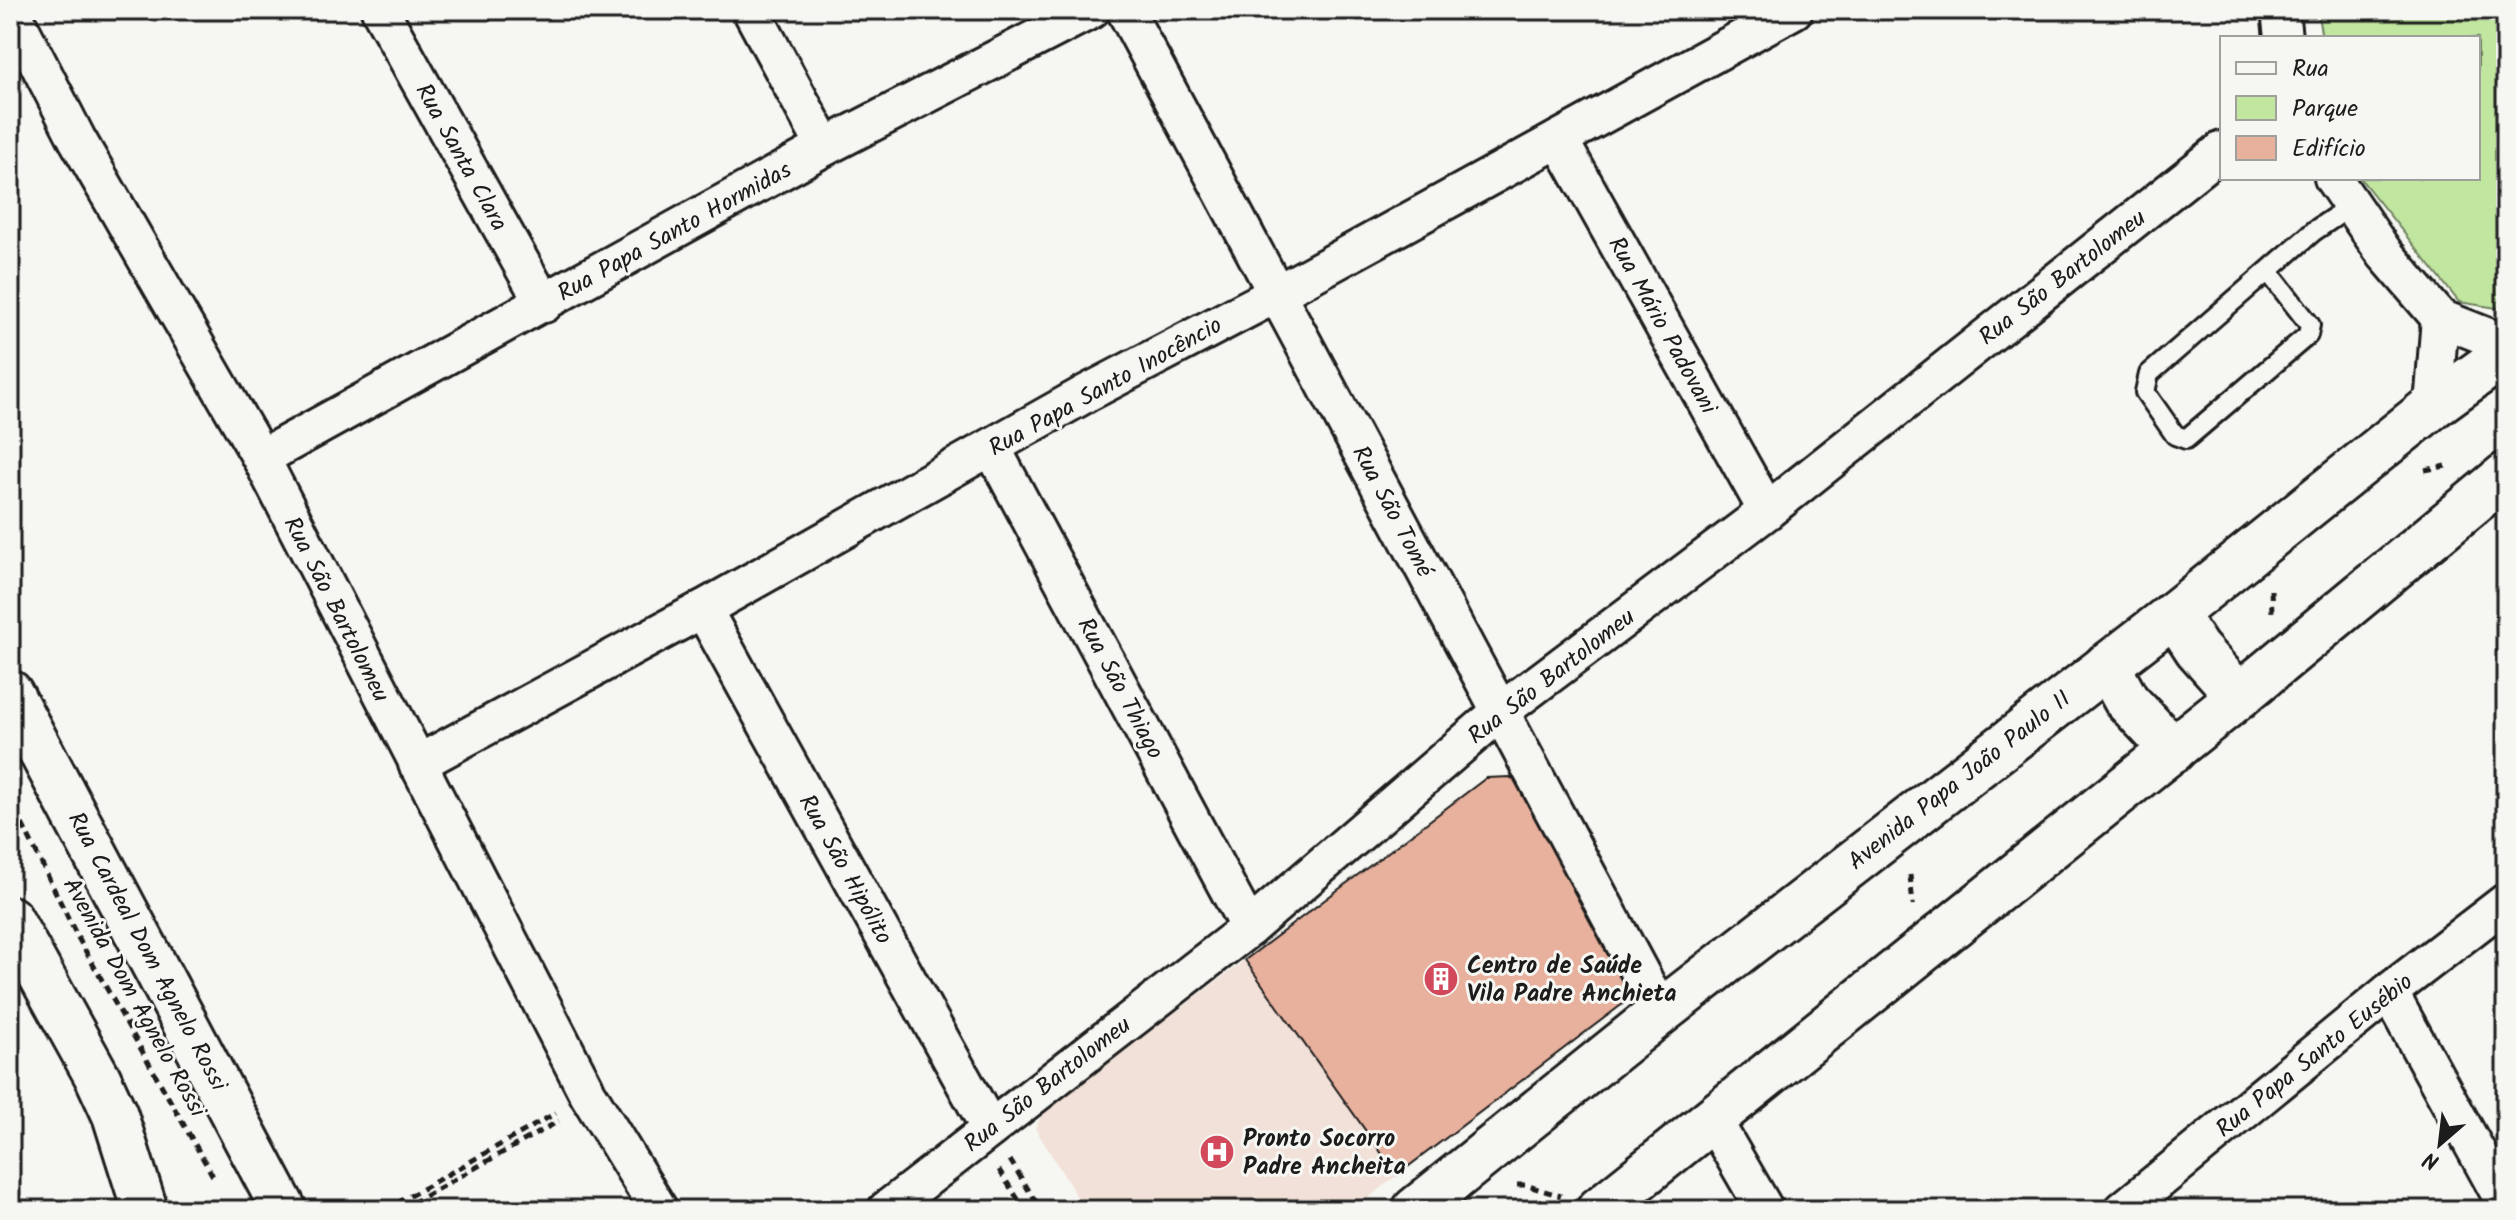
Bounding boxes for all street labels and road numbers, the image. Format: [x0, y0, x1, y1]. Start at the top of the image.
street label: Rua Santa Clara [404, 76, 518, 239]
street label: Rua Papa Santo Hormidas [550, 152, 799, 313]
street label: Rua São Bartolomeu [1971, 200, 2156, 356]
street label: Rua Mário Padovani [1597, 230, 1727, 423]
street label: Rua Papa Santo Inocêncio [982, 307, 1230, 468]
street label: Rua São Tomé [1341, 439, 1443, 586]
street label: Rua São Bartolomeu [272, 510, 400, 710]
street label: Rua São Bartolomeu [1460, 599, 1645, 755]
street label: Rua São Thiago [1066, 611, 1174, 767]
street label: Avenida Papa João Paulo II [1840, 681, 2080, 881]
street label: Rua São Hipólito [787, 787, 902, 952]
street label: Rua Cardeal Dom Agnelo Rossi [56, 805, 238, 1100]
street label: Avenida Dom Agnelo Rossi [51, 871, 217, 1126]
street label: Rua Papa Santo Eusébio [2207, 964, 2423, 1148]
street label: Rua São Bartolomeu [956, 1007, 1141, 1163]

